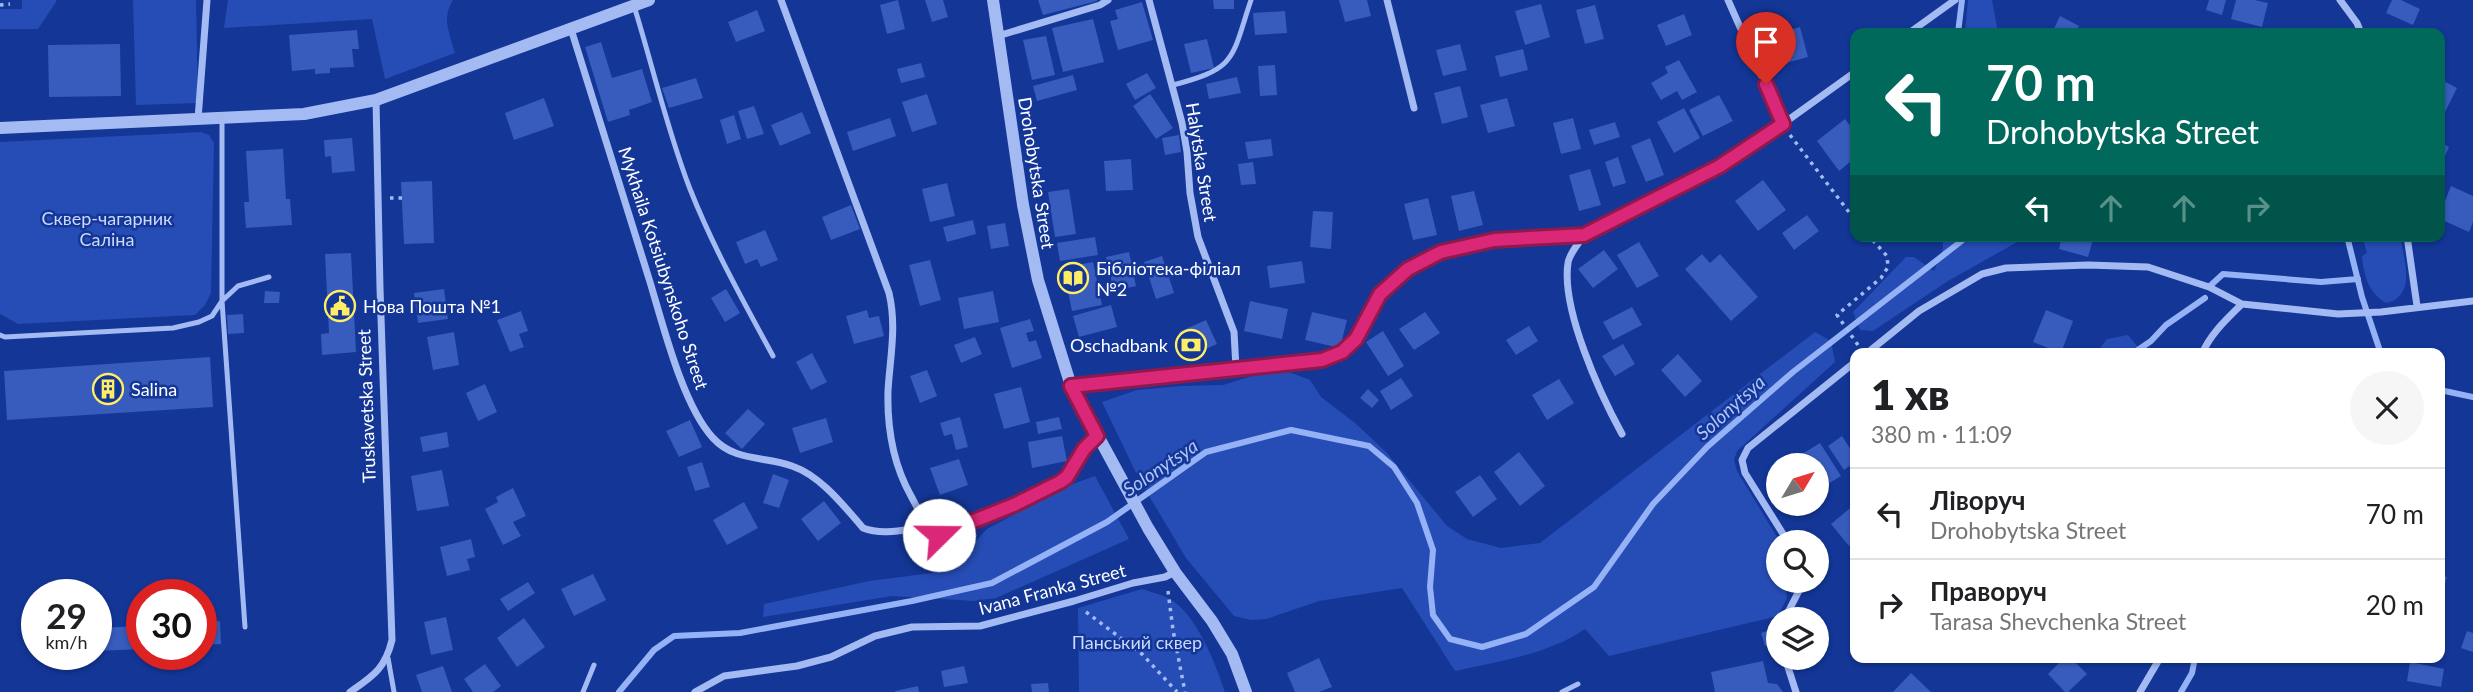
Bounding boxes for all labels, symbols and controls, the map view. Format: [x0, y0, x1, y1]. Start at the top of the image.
pin [1736, 12.0, 1796, 84]
icon: arrive [1747, 23, 1785, 61]
text: 70 m [1986, 53, 2096, 111]
icon: left [1871, 56, 1962, 147]
street label: Drohobytska Street [1014, 95, 1060, 251]
street label: Halytska Street [1182, 101, 1222, 224]
text: Drohobytska Street [1986, 112, 2259, 151]
street label: Mykhaila Kotsiubynskoho Street [614, 144, 714, 393]
icon: left [2019, 189, 2057, 227]
icon: ahead [2092, 189, 2130, 227]
icon: ahead [2165, 189, 2203, 227]
icon: right [2238, 189, 2276, 227]
park label: Сквер-чагарник Саліна [42, 207, 173, 250]
place label: Бібліотека-філіал №2 [1096, 257, 1241, 300]
library icon: Бібліотека-філіал №2 [1056, 261, 1090, 295]
public building icon: Нова Пошта №1 [323, 289, 357, 323]
place label: Нова Пошта №1 [363, 295, 501, 317]
street label: Truskavetska Street [352, 328, 380, 483]
bank icon: Oschadbank [1174, 328, 1208, 362]
place label: Oschadbank [1070, 334, 1169, 356]
text: 1 хв [1871, 369, 1949, 419]
water label: Solonytsya [1691, 370, 1769, 444]
button: close [2350, 371, 2424, 445]
building icon: Salina [91, 372, 125, 406]
place label: Salina [131, 378, 177, 400]
text: 380 m · 11:09 [1871, 420, 2013, 448]
water label: Solonytsya [1118, 434, 1202, 500]
north arrow [1766, 453, 1829, 516]
map controls [1766, 453, 1829, 670]
text: Ліворуч [1930, 484, 2026, 516]
icon: left [1871, 495, 1909, 533]
position arrow [902, 498, 976, 572]
text: 70 m [2366, 498, 2424, 530]
text: Drohobytska Street [1930, 516, 2126, 544]
button: search [1766, 530, 1829, 593]
street label: Ivana Franka Street [976, 559, 1128, 619]
text: Праворуч [1930, 575, 2047, 607]
speed limit sign: 30 [126, 579, 217, 670]
icon: right [1871, 586, 1909, 624]
text: 20 m [2366, 589, 2424, 621]
text: 29 [46, 594, 87, 636]
button: layers [1766, 607, 1829, 670]
text: Tarasa Shevchenka Street [1930, 607, 2186, 635]
text: km/h [45, 631, 88, 653]
park label: Панський сквер [1072, 631, 1202, 653]

